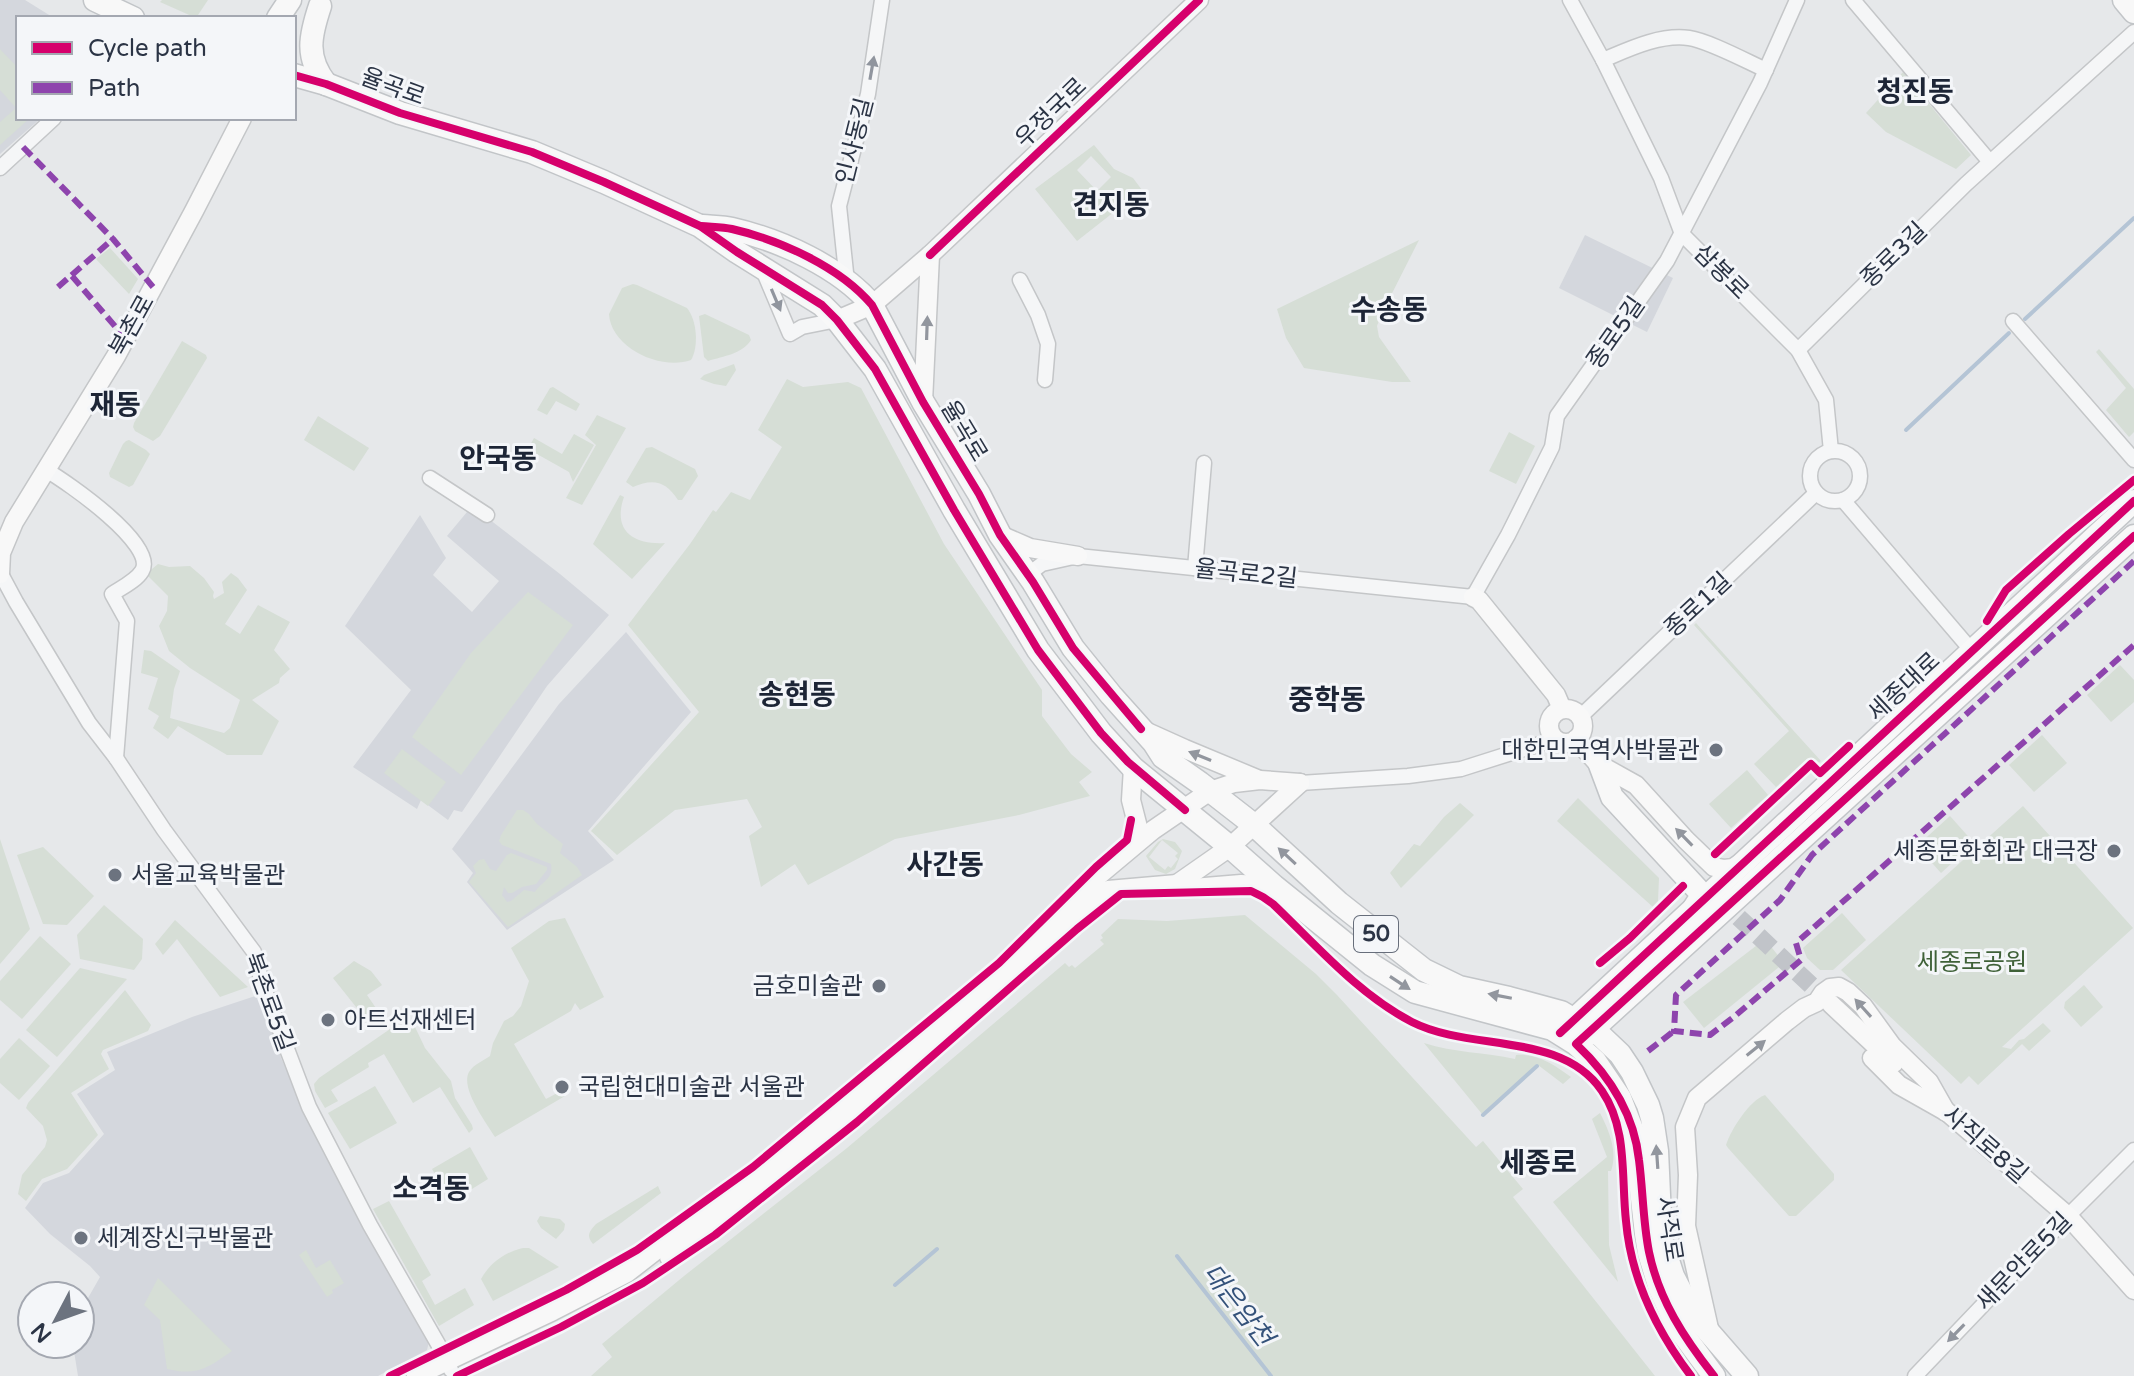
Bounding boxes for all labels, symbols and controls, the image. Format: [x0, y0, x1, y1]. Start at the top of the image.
legend [16, 16, 296, 120]
text: Cycle path [88, 34, 207, 63]
one-way arrow [867, 55, 879, 80]
street label: 율곡로 [357, 62, 429, 112]
street label: 우정국로 [1009, 72, 1093, 154]
text: Path [88, 74, 141, 103]
district label: 청진동 [1876, 75, 1954, 109]
street label: 인사동길 [830, 95, 880, 187]
district label: 견지동 [1072, 188, 1150, 222]
street label: 종로3길 [1855, 216, 1933, 294]
street label: 삼봉로 [1687, 238, 1755, 306]
one-way arrow [769, 288, 782, 311]
street label: 북촌로 [103, 290, 161, 362]
street label: 종로5길 [1581, 291, 1651, 375]
district label: 수송동 [1350, 293, 1428, 327]
one-way arrow [920, 315, 933, 340]
district label: 재동 [89, 388, 141, 422]
street label: 율곡로 [935, 395, 993, 467]
district label: 안국동 [459, 442, 537, 476]
street label: 율곡로2길 [1193, 554, 1299, 594]
street label: 종로1길 [1658, 567, 1738, 643]
street label: 세종대로 [1862, 646, 1946, 728]
district label: 송현동 [758, 678, 836, 712]
district label: 중학동 [1288, 683, 1366, 717]
place label: 대한민국역사박물관 [1501, 736, 1700, 765]
marker: 대한민국역사박물관 [1707, 741, 1725, 759]
one-way arrow [1188, 749, 1212, 762]
one-way arrow [1675, 828, 1693, 847]
place label: 세종문화회관 대극장 [1893, 837, 2098, 866]
marker: 세종문화회관 대극장 [2105, 842, 2123, 860]
one-way arrow [1278, 847, 1297, 865]
district label: 사간동 [906, 848, 984, 882]
place label: 서울교육박물관 [131, 861, 286, 890]
marker: 서울교육박물관 [106, 866, 124, 884]
road number: 50 [1354, 916, 1398, 952]
street label: 북촌로5길 [238, 948, 300, 1056]
park label: 세종로공원 [1917, 948, 2027, 977]
place label: 금호미술관 [753, 972, 863, 1001]
one-way arrow [1389, 975, 1411, 989]
marker: 금호미술관 [870, 977, 888, 995]
one-way arrow [1487, 990, 1512, 1002]
one-way arrow [1855, 998, 1873, 1017]
place label: 아트선재센터 [344, 1006, 476, 1035]
marker: 아트선재센터 [319, 1011, 337, 1029]
one-way arrow [1746, 1041, 1766, 1057]
place label: 국립현대미술관 서울관 [578, 1073, 805, 1102]
marker: 국립현대미술관 서울관 [553, 1078, 571, 1096]
street label: 사직로8길 [1936, 1100, 2034, 1190]
one-way arrow [1650, 1144, 1663, 1169]
district label: 세종로 [1499, 1146, 1577, 1180]
district label: 소격동 [392, 1172, 470, 1206]
street label: 사직로 [1649, 1194, 1689, 1264]
street label: 새문안로5길 [1970, 1207, 2078, 1317]
place label: 세계장신구박물관 [97, 1224, 274, 1253]
marker: 세계장신구박물관 [72, 1229, 90, 1247]
water label: 대은암천 [1196, 1258, 1282, 1355]
north arrow [16, 1280, 96, 1360]
text: N [26, 1317, 57, 1348]
one-way arrow [1947, 1323, 1966, 1342]

